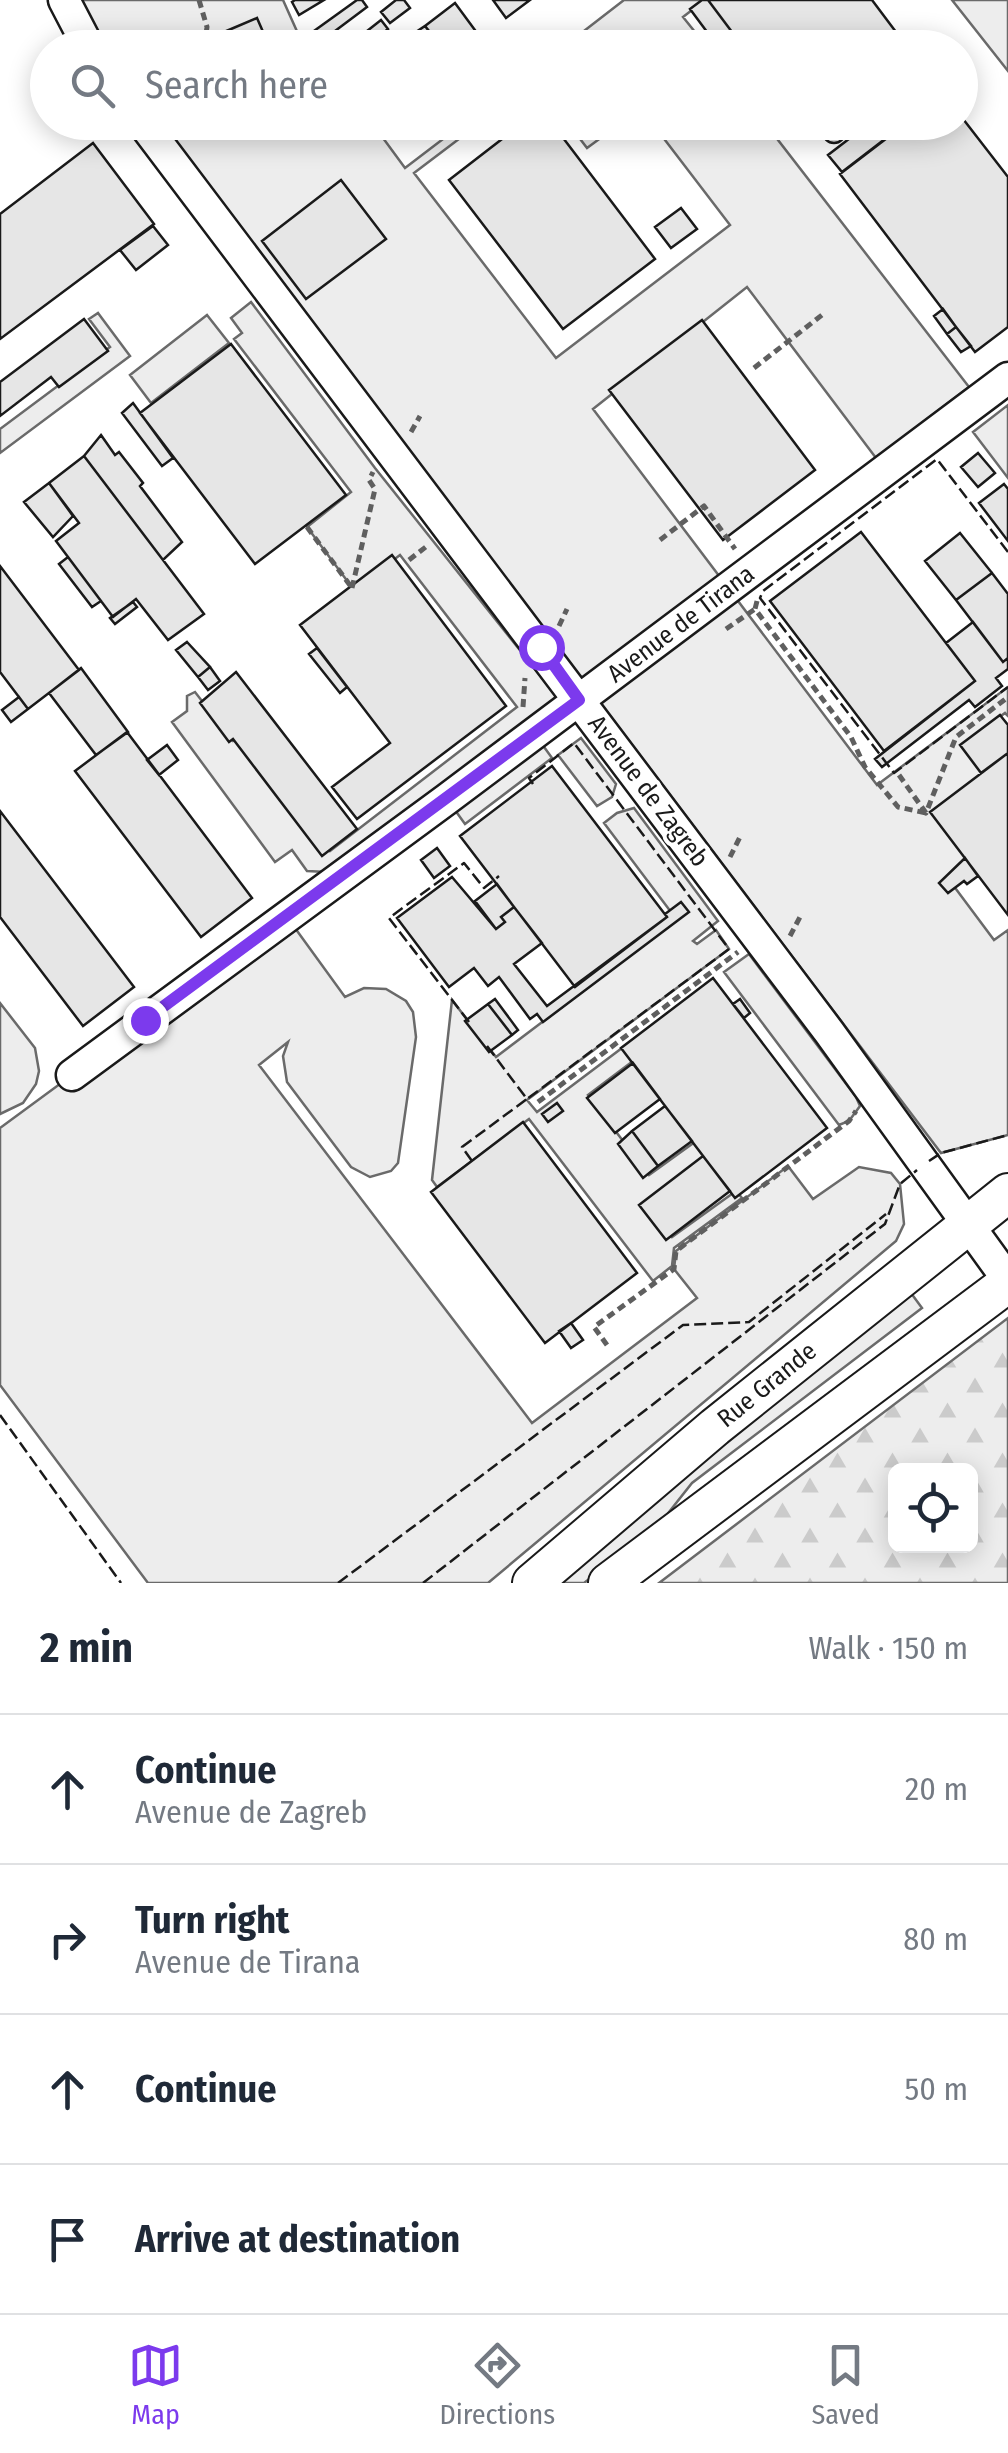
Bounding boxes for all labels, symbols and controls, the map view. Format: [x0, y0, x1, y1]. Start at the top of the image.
search box [30, 30, 978, 140]
icon: search [65, 58, 120, 113]
text: Search here [145, 62, 328, 108]
street label: Avenue de Tirana [602, 559, 760, 689]
route start [519, 625, 565, 671]
street label: Avenue de Zagreb [581, 710, 715, 872]
route end [123, 998, 169, 1044]
street label: Rue Grande [712, 1336, 822, 1434]
map controls [888, 1463, 978, 1553]
button: locate [888, 1463, 978, 1553]
text: 2 min [40, 1623, 133, 1673]
text: Walk · 150 m [808, 1629, 968, 1667]
text: Continue [135, 1747, 276, 1793]
icon: ahead [40, 1762, 95, 1817]
text: 20 m [905, 1770, 968, 1808]
text: Avenue de Zagreb [135, 1793, 367, 1831]
text: Turn right [135, 1897, 289, 1943]
icon: right [40, 1912, 95, 1967]
text: 80 m [903, 1920, 968, 1958]
text: Avenue de Tirana [135, 1943, 360, 1981]
icon: ahead [40, 2062, 95, 2117]
text: Continue [135, 2066, 276, 2112]
text: 50 m [905, 2070, 968, 2108]
icon: arrive [40, 2212, 95, 2267]
text: Arrive at destination [135, 2216, 460, 2262]
tab: Map [128, 2338, 183, 2431]
tab: Directions [439, 2338, 555, 2431]
tab: Saved [811, 2338, 880, 2431]

